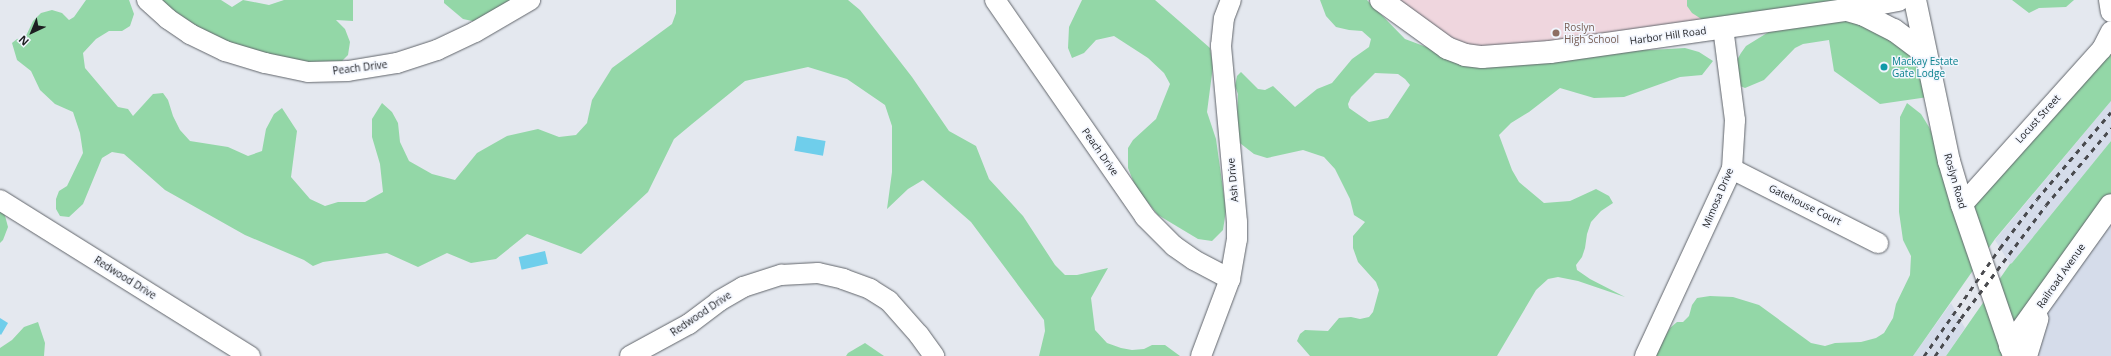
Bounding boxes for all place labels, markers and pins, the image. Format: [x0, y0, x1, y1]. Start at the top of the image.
place label: Roslyn High School [1564, 21, 1619, 44]
marker: Roslyn High School [1551, 28, 1561, 38]
place label: Mackay Estate Gate Lodge [1892, 55, 1958, 78]
marker: Mackay Estate Gate Lodge [1879, 62, 1889, 72]

